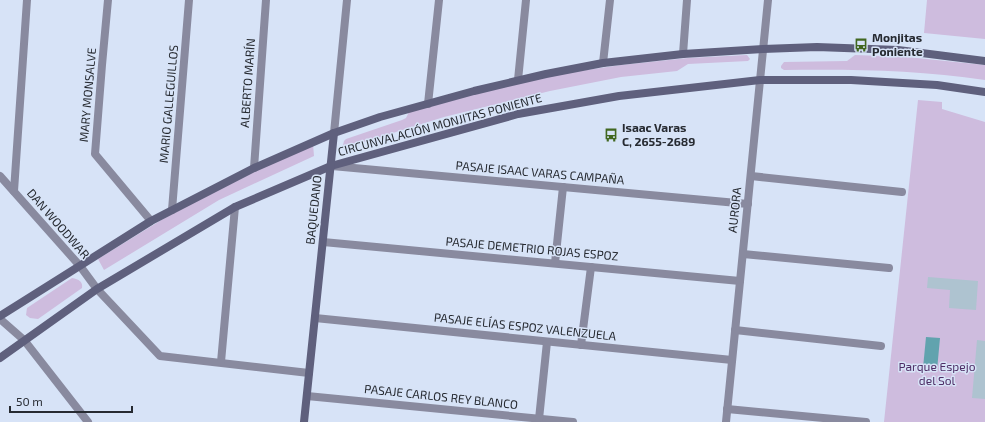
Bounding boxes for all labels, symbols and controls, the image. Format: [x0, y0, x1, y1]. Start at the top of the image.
place label: Monjitas Poniente [872, 30, 923, 58]
bus stop icon: Monjitas Poniente [853, 37, 869, 53]
street label: ALBERTO MARÍN [237, 38, 257, 128]
street label: MARIO GALLEGUILLOS [156, 44, 180, 164]
street label: MARY MONSALVE [76, 47, 98, 143]
street label: CIRCUNVALACIÓN MONJITAS PONIENTE [336, 90, 544, 158]
place label: Isaac Varas C, 2655-2689 [622, 120, 695, 148]
bus stop icon: Isaac Varas C, 2655-2689 [603, 127, 619, 143]
street label: PASAJE ISAAC VARAS CAMPAÑA [455, 158, 626, 186]
street label: BAQUEDANO [302, 175, 325, 245]
street label: DAN WOODWAR [25, 186, 93, 261]
street label: AURORA [725, 186, 743, 233]
street label: PASAJE DEMETRIO ROJAS ESPOZ [445, 233, 619, 263]
street label: PASAJE ELÍAS ESPOZ VALENZUELA [433, 309, 617, 343]
park label: Parque Espejo del Sol [898, 359, 976, 387]
street label: PASAJE CARLOS REY BLANCO [364, 381, 519, 411]
scale bar [10, 388, 132, 414]
text: 50 m [16, 394, 43, 408]

